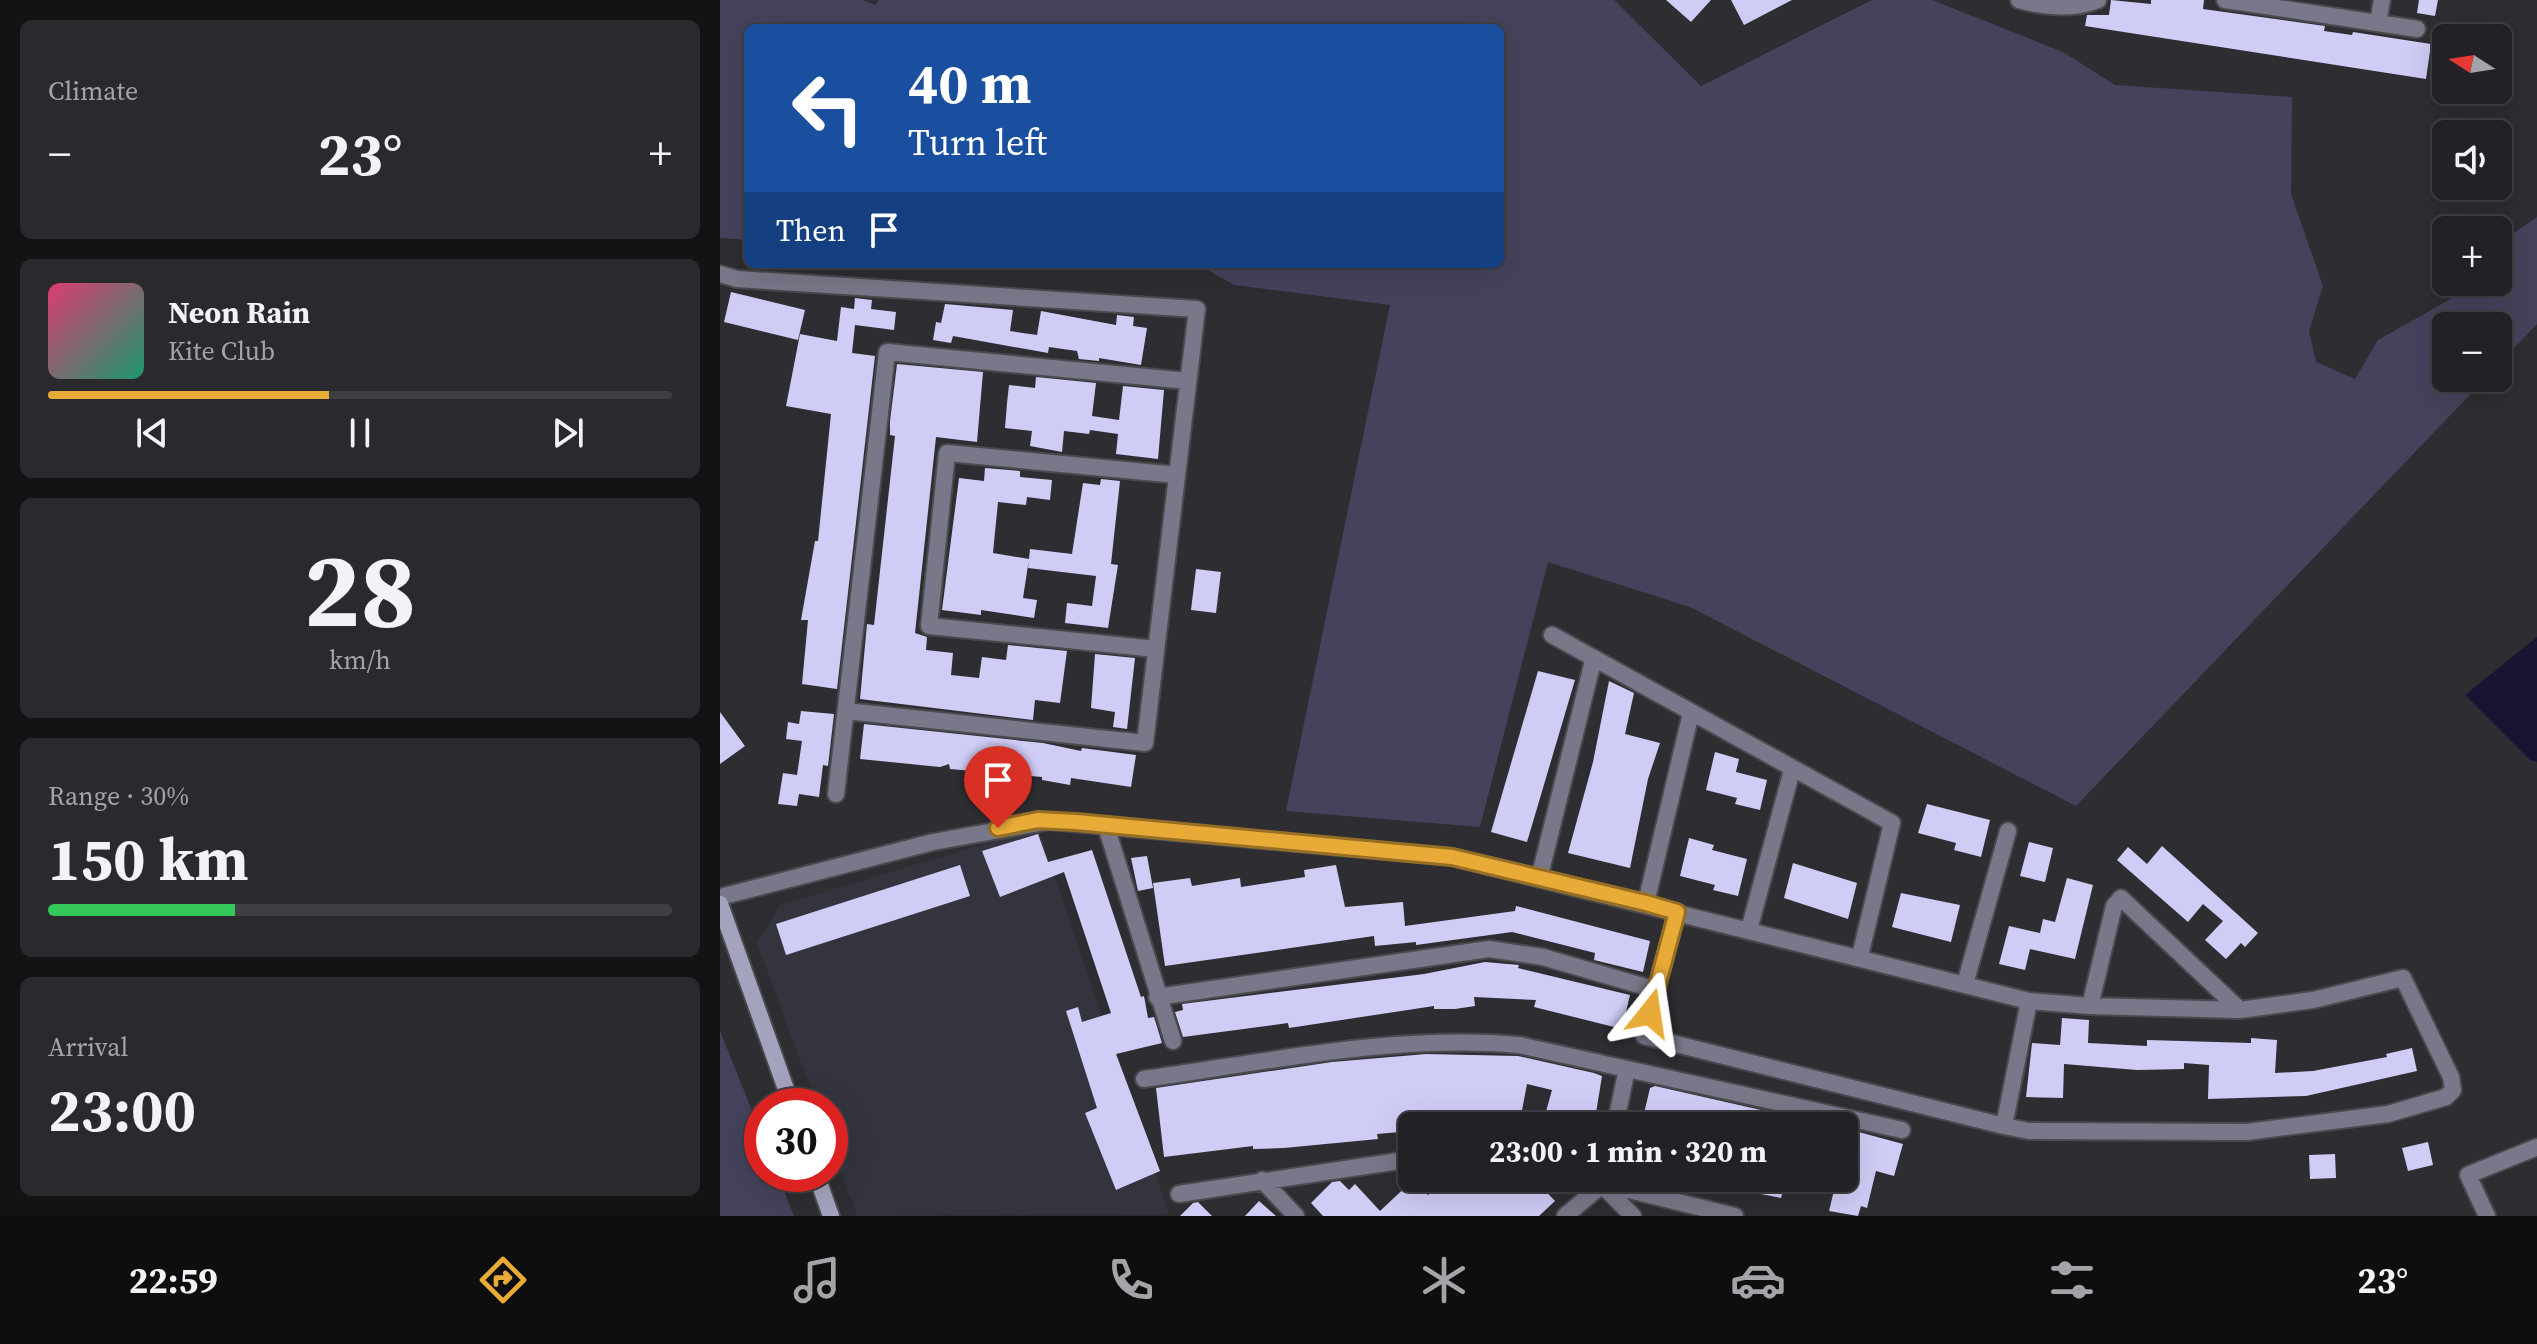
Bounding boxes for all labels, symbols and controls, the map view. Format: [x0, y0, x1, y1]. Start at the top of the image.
north arrow [2432, 24, 2512, 104]
map controls [2432, 24, 2512, 392]
text: 40 m [908, 45, 1031, 122]
icon: left [776, 56, 880, 160]
text: Climate [48, 73, 138, 109]
text: 23° [318, 113, 402, 195]
text: Turn left [908, 118, 1047, 167]
button: sound [2432, 120, 2512, 200]
text: − [48, 123, 71, 184]
text: + [649, 123, 672, 184]
icon: arrive [862, 208, 906, 252]
text: Then [776, 210, 846, 251]
button: + [2432, 216, 2512, 296]
text: Neon Rain [168, 292, 310, 333]
button: − [2432, 312, 2512, 392]
text: Kite Club [168, 333, 275, 369]
icon: previous [130, 411, 174, 455]
icon: pause [338, 411, 382, 455]
icon: next [546, 411, 590, 455]
text: 28 [304, 518, 416, 661]
text: km/h [329, 642, 391, 678]
pin [964, 746, 1032, 828]
icon: arrive [976, 758, 1020, 802]
text: Range · 30% [48, 778, 189, 814]
text: 150 km [48, 818, 249, 900]
position arrow [1608, 971, 1692, 1055]
text: Arrival [48, 1029, 128, 1065]
text: 23:00 [48, 1069, 196, 1151]
speed limit sign: 30 [744, 1088, 848, 1192]
text: 23:00 · 1 min · 320 m [1489, 1131, 1767, 1172]
icon: directions [475, 1252, 531, 1308]
icon: music [789, 1252, 845, 1308]
icon: phone [1103, 1252, 1159, 1308]
icon: climate [1416, 1252, 1472, 1308]
icon: car [1730, 1252, 1786, 1308]
icon: filters [2044, 1252, 2100, 1308]
text: 22:59 [129, 1256, 218, 1305]
text: 23° [2357, 1256, 2408, 1305]

